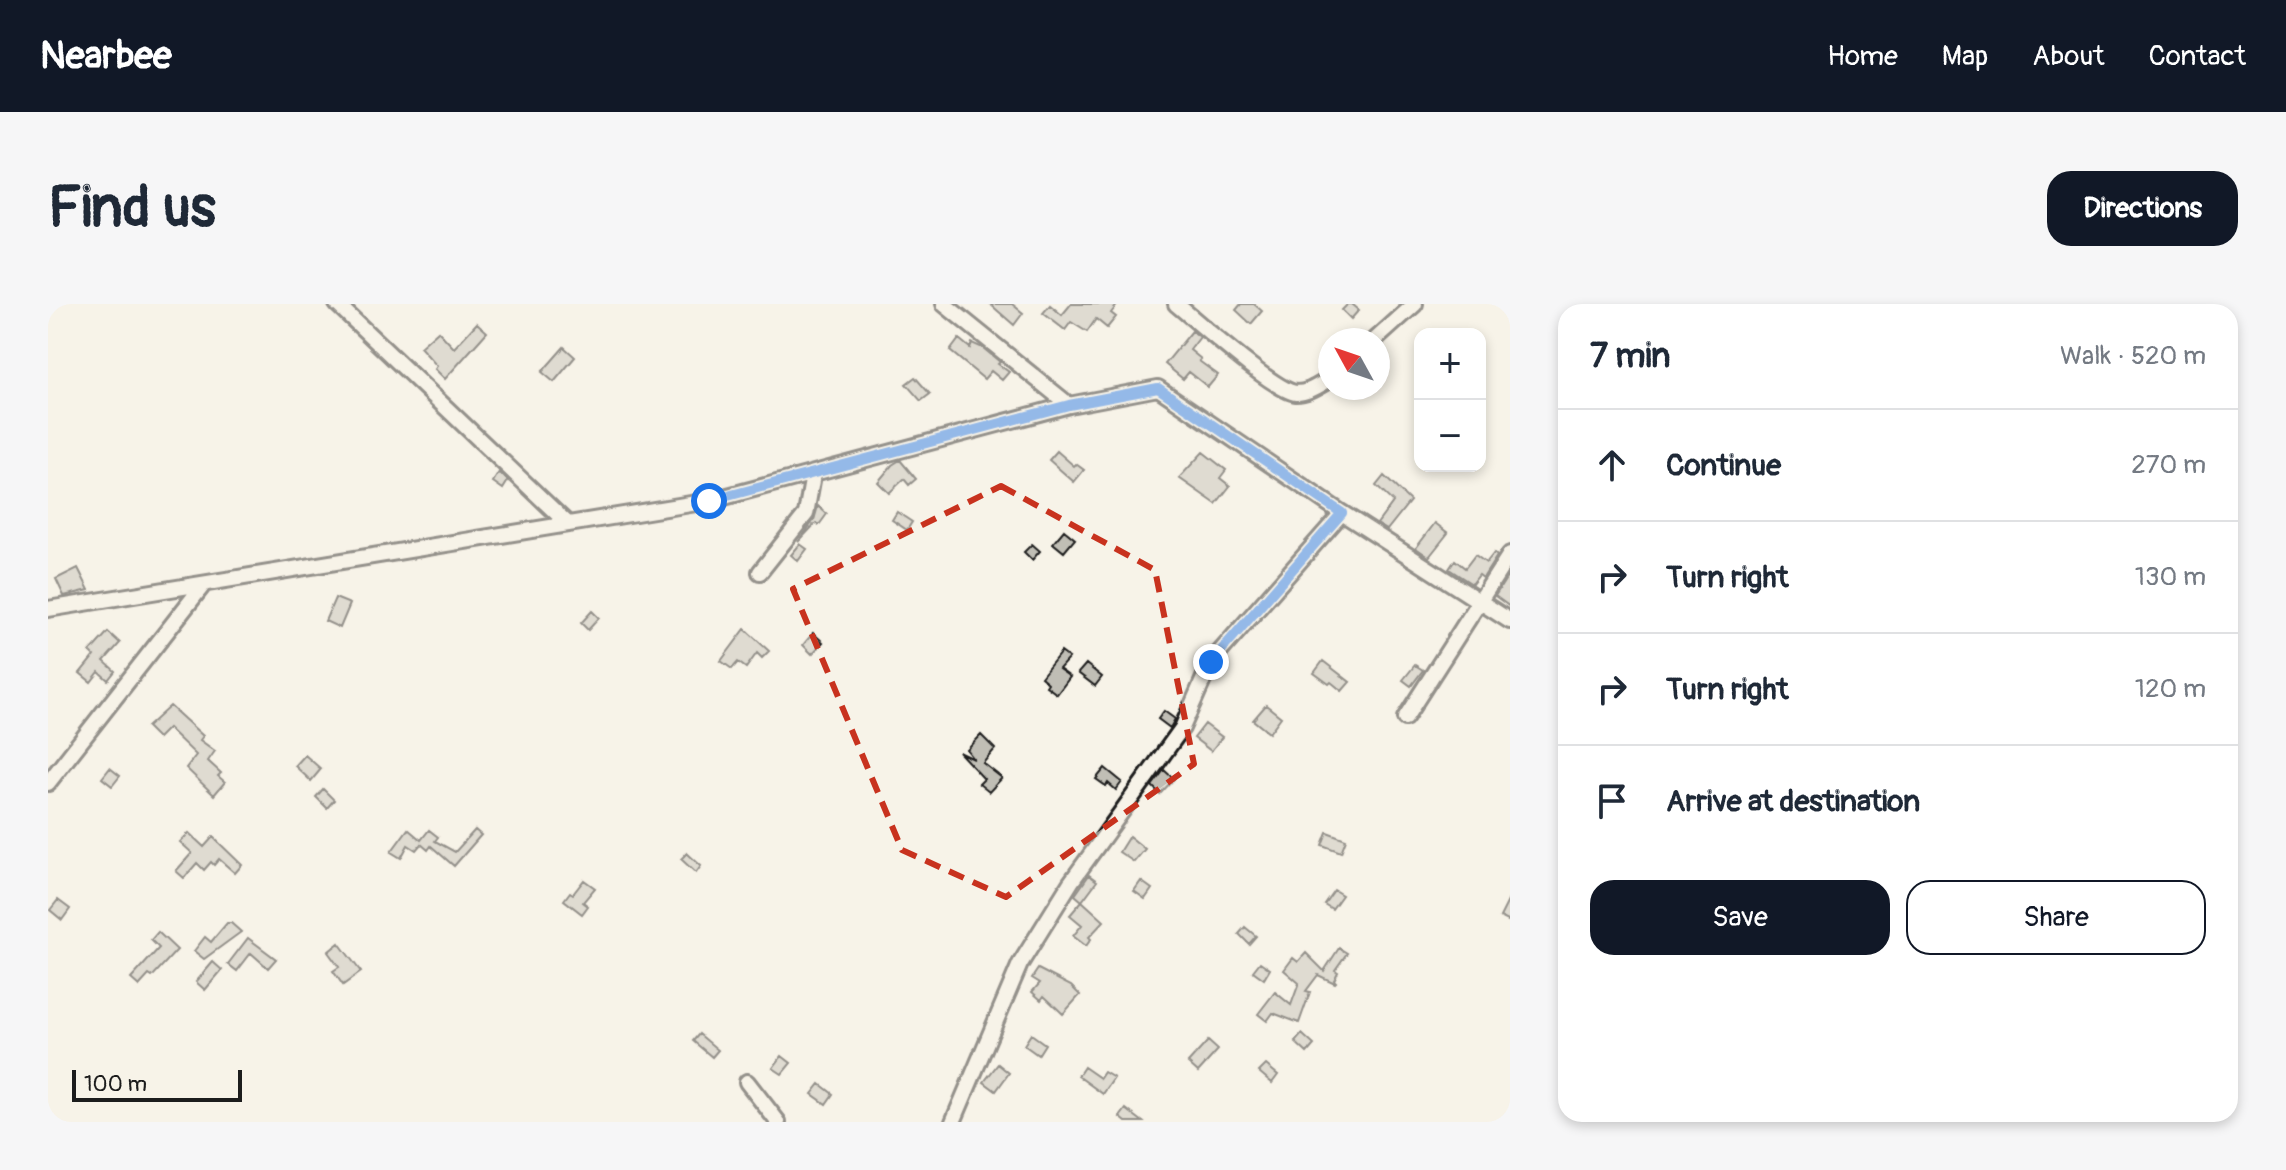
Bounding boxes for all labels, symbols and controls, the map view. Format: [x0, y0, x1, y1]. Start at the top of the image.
text: Nearbee [40, 32, 172, 80]
text: Home [1827, 39, 1898, 74]
text: Map [1942, 39, 1988, 74]
text: About [2032, 39, 2105, 74]
text: Contact [2149, 39, 2246, 74]
button: Directions [2047, 171, 2238, 246]
text: Find us [48, 174, 216, 243]
north arrow [1318, 328, 1390, 400]
map controls [1414, 328, 1486, 472]
button: + [1414, 328, 1486, 400]
text: 7 min [1590, 335, 1671, 378]
text: Walk · 520 m [2060, 340, 2206, 372]
button: − [1414, 400, 1486, 472]
icon: ahead [1590, 443, 1634, 487]
text: Continue [1666, 447, 1781, 484]
text: 270 m [2131, 449, 2206, 481]
route start [691, 483, 727, 519]
icon: right [1590, 555, 1634, 599]
text: Turn right [1666, 559, 1789, 596]
text: 130 m [2135, 561, 2206, 593]
route end [1193, 644, 1229, 680]
icon: right [1590, 667, 1634, 711]
text: Turn right [1666, 671, 1789, 708]
text: 120 m [2135, 673, 2206, 705]
icon: arrive [1590, 779, 1634, 823]
text: Arrive at destination [1666, 783, 1920, 820]
button: Save [1590, 880, 1890, 955]
button: Share [1906, 880, 2206, 955]
scale bar [72, 1066, 242, 1102]
text: 100 m [84, 1070, 147, 1098]

